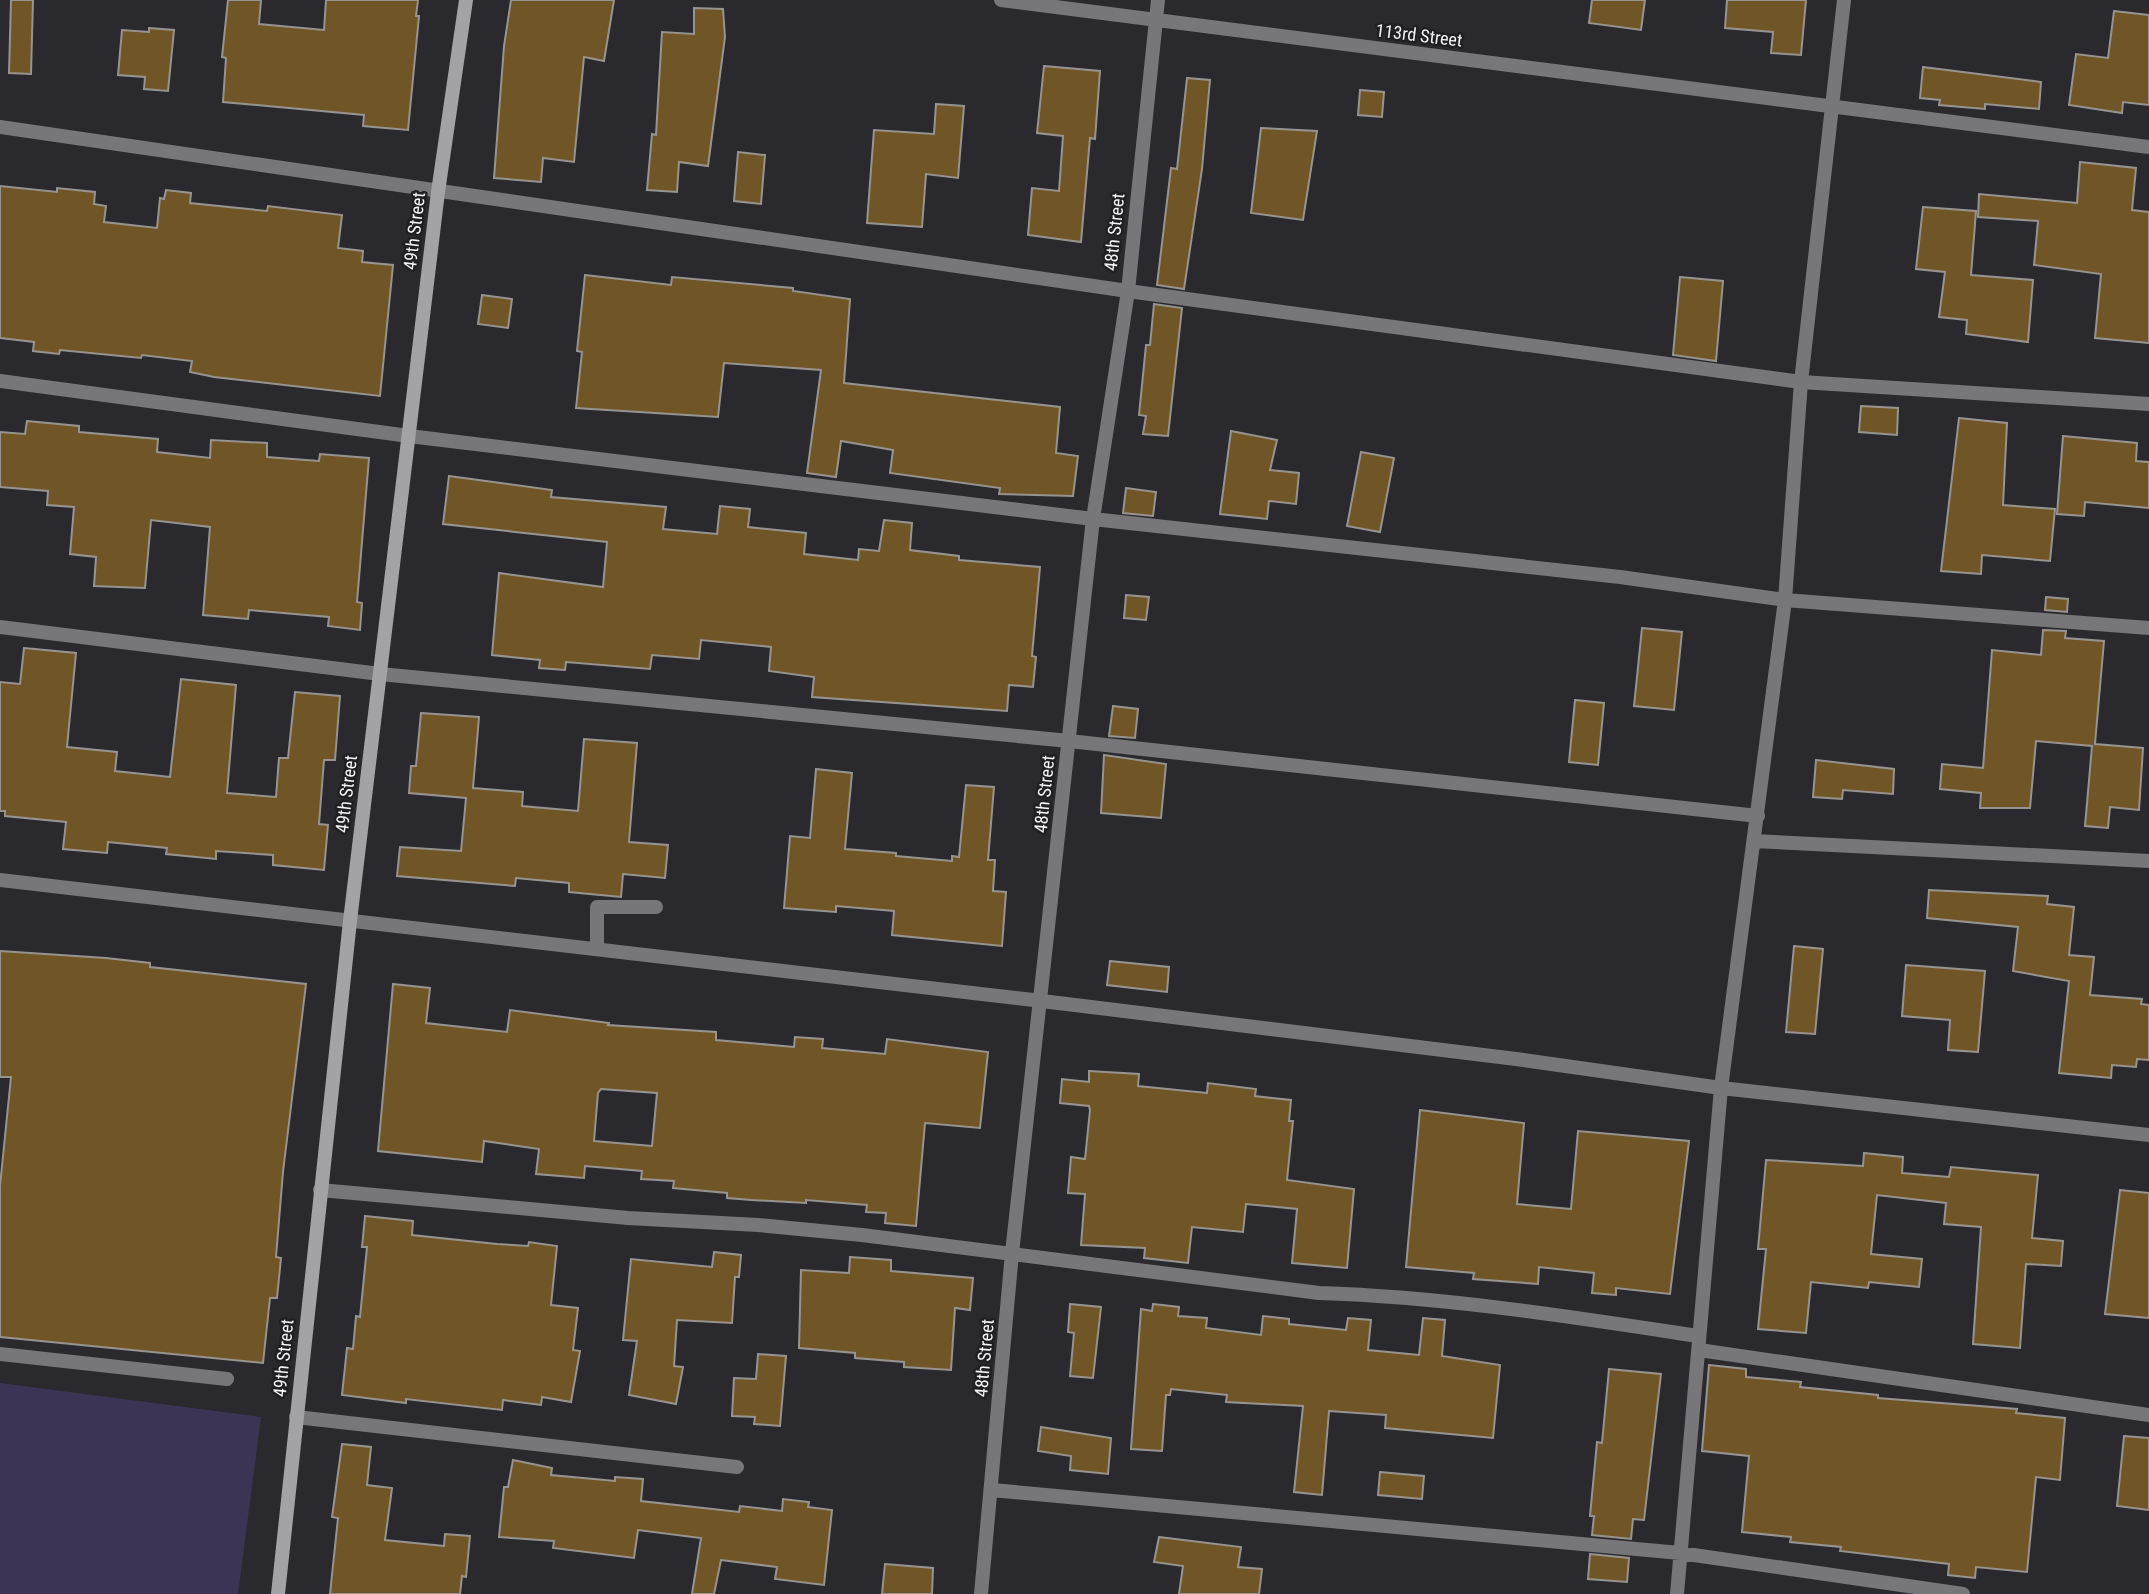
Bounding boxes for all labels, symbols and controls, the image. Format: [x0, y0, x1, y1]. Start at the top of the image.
street label: 113rd Street [1374, 19, 1464, 51]
street label: 49th Street [399, 191, 429, 271]
street label: 48th Street [1099, 192, 1129, 272]
street label: 49th Street [331, 754, 361, 834]
street label: 48th Street [1029, 754, 1059, 834]
street label: 49th Street [268, 1318, 298, 1398]
street label: 48th Street [970, 1318, 998, 1398]

